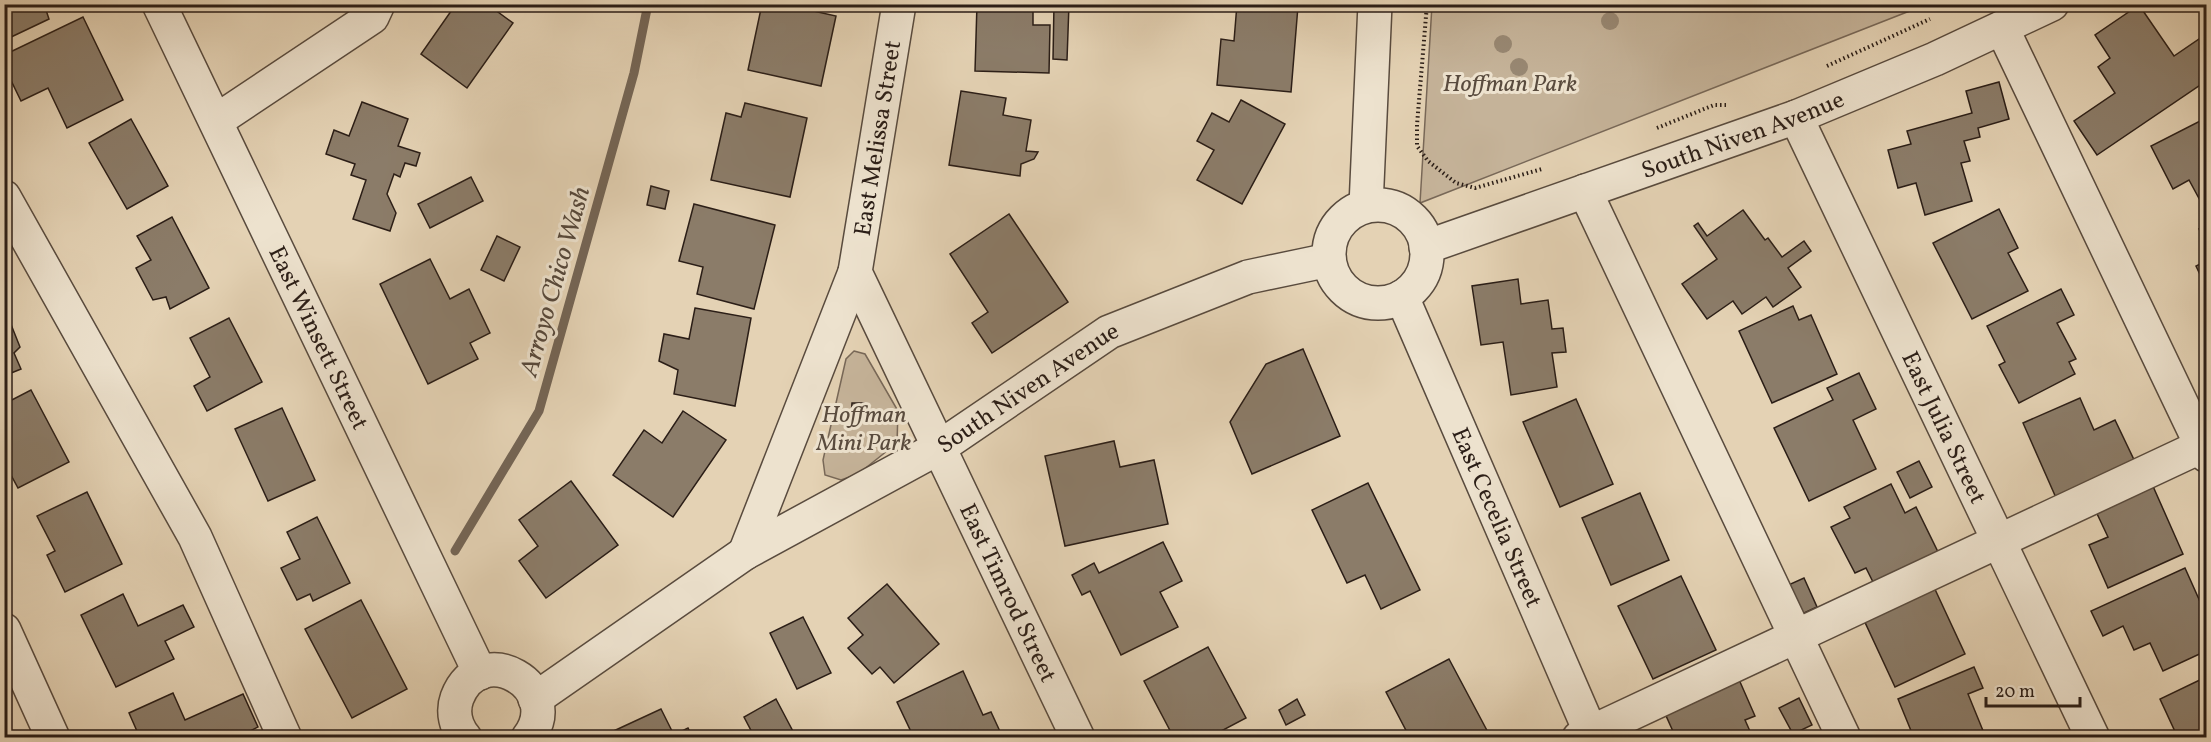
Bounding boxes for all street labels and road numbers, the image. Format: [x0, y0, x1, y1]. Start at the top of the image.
street label: East Melissa Street [847, 38, 911, 239]
street label: South Niven Avenue [1637, 84, 1850, 189]
street label: East Winsett Street [259, 241, 376, 436]
street label: South Niven Avenue [931, 315, 1124, 463]
street label: East Julia Street [1892, 346, 1994, 510]
street label: East Cecelia Street [1442, 423, 1550, 613]
street label: East Timrod Street [949, 498, 1064, 689]

